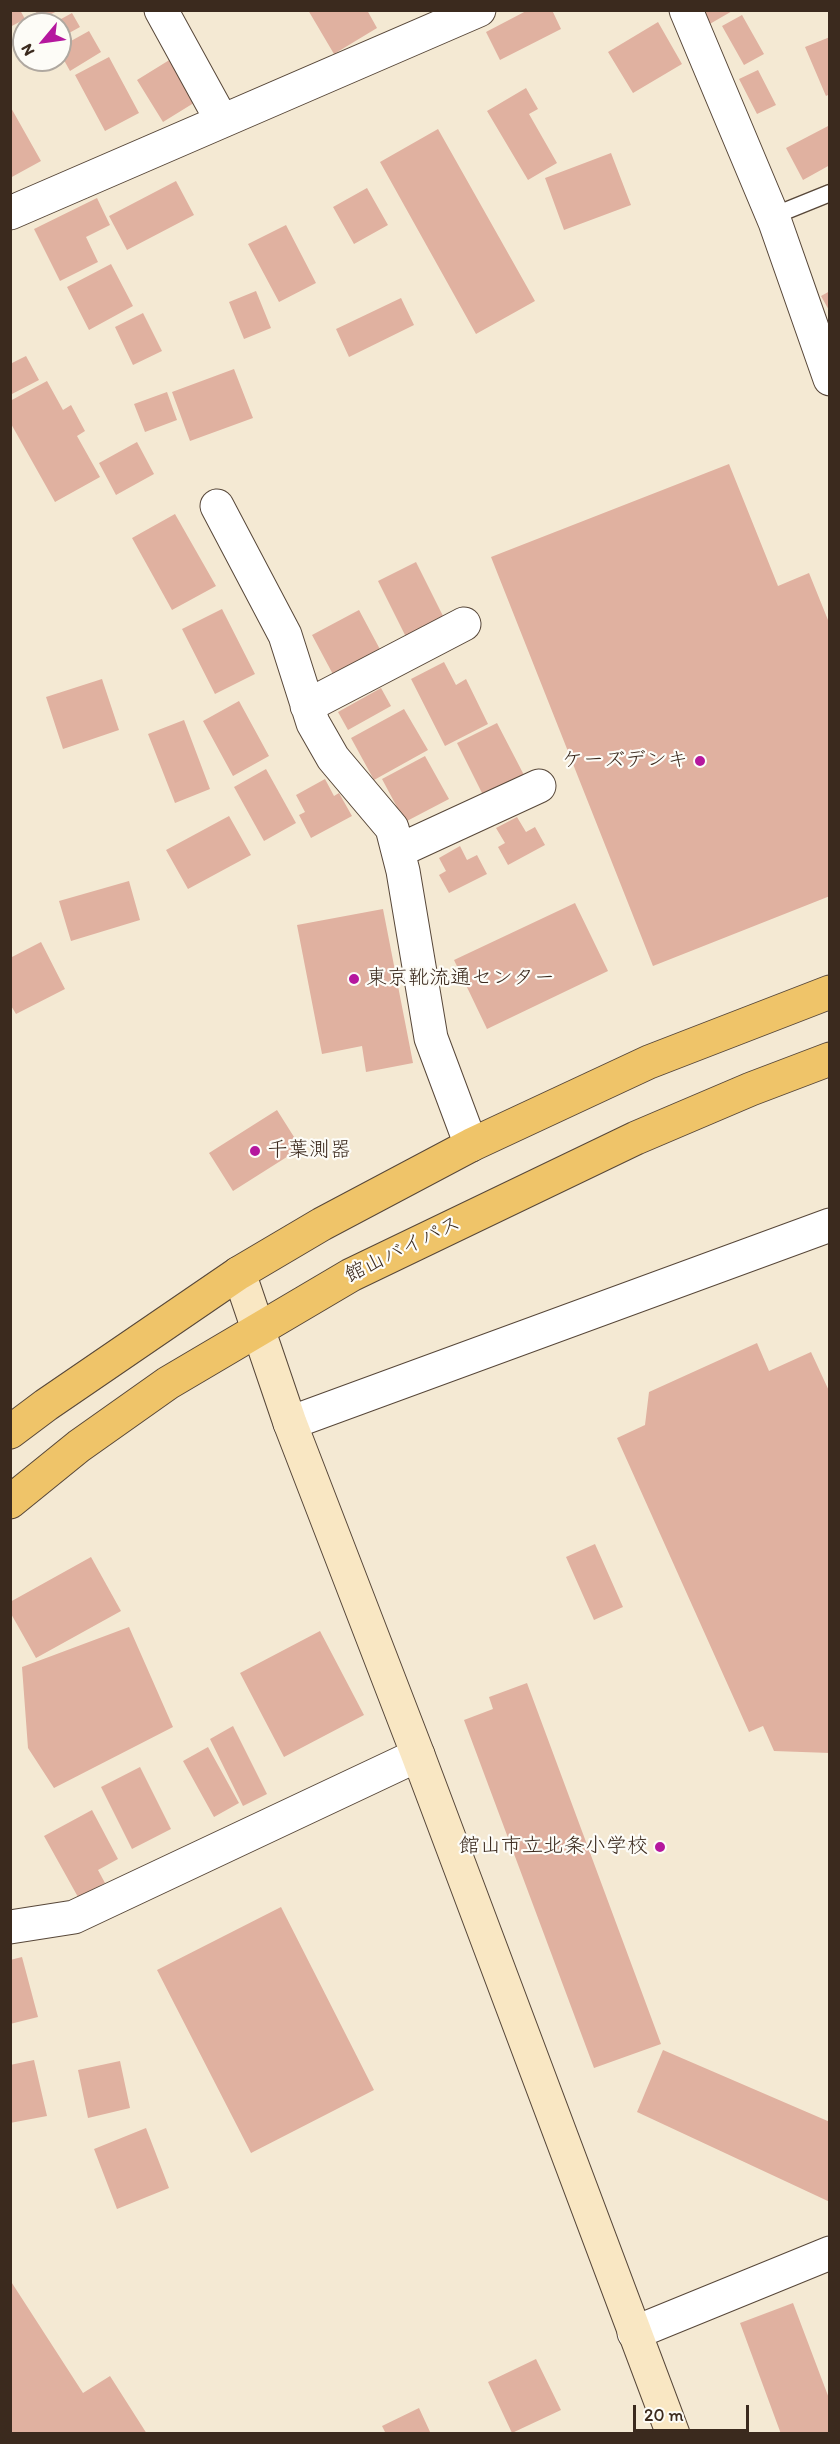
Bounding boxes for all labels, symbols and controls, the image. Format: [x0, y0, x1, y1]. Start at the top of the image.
north arrow [12, 12, 72, 72]
text: N [17, 41, 38, 59]
place label: ケーズデンキ [562, 748, 688, 774]
marker: ケーズデンキ [693, 754, 707, 768]
place label: 東京靴流通センター [366, 966, 555, 992]
marker: 東京靴流通センター [347, 972, 361, 986]
place label: 千葉測器 [267, 1138, 351, 1164]
marker: 千葉測器 [248, 1144, 262, 1158]
street label: 館山バイパス [341, 1211, 465, 1289]
place label: 館山市立北条小学校 [459, 1834, 648, 1860]
marker: 館山市立北条小学校 [653, 1840, 667, 1854]
scale bar [636, 2393, 752, 2431]
text: 20 m [644, 2404, 684, 2426]

